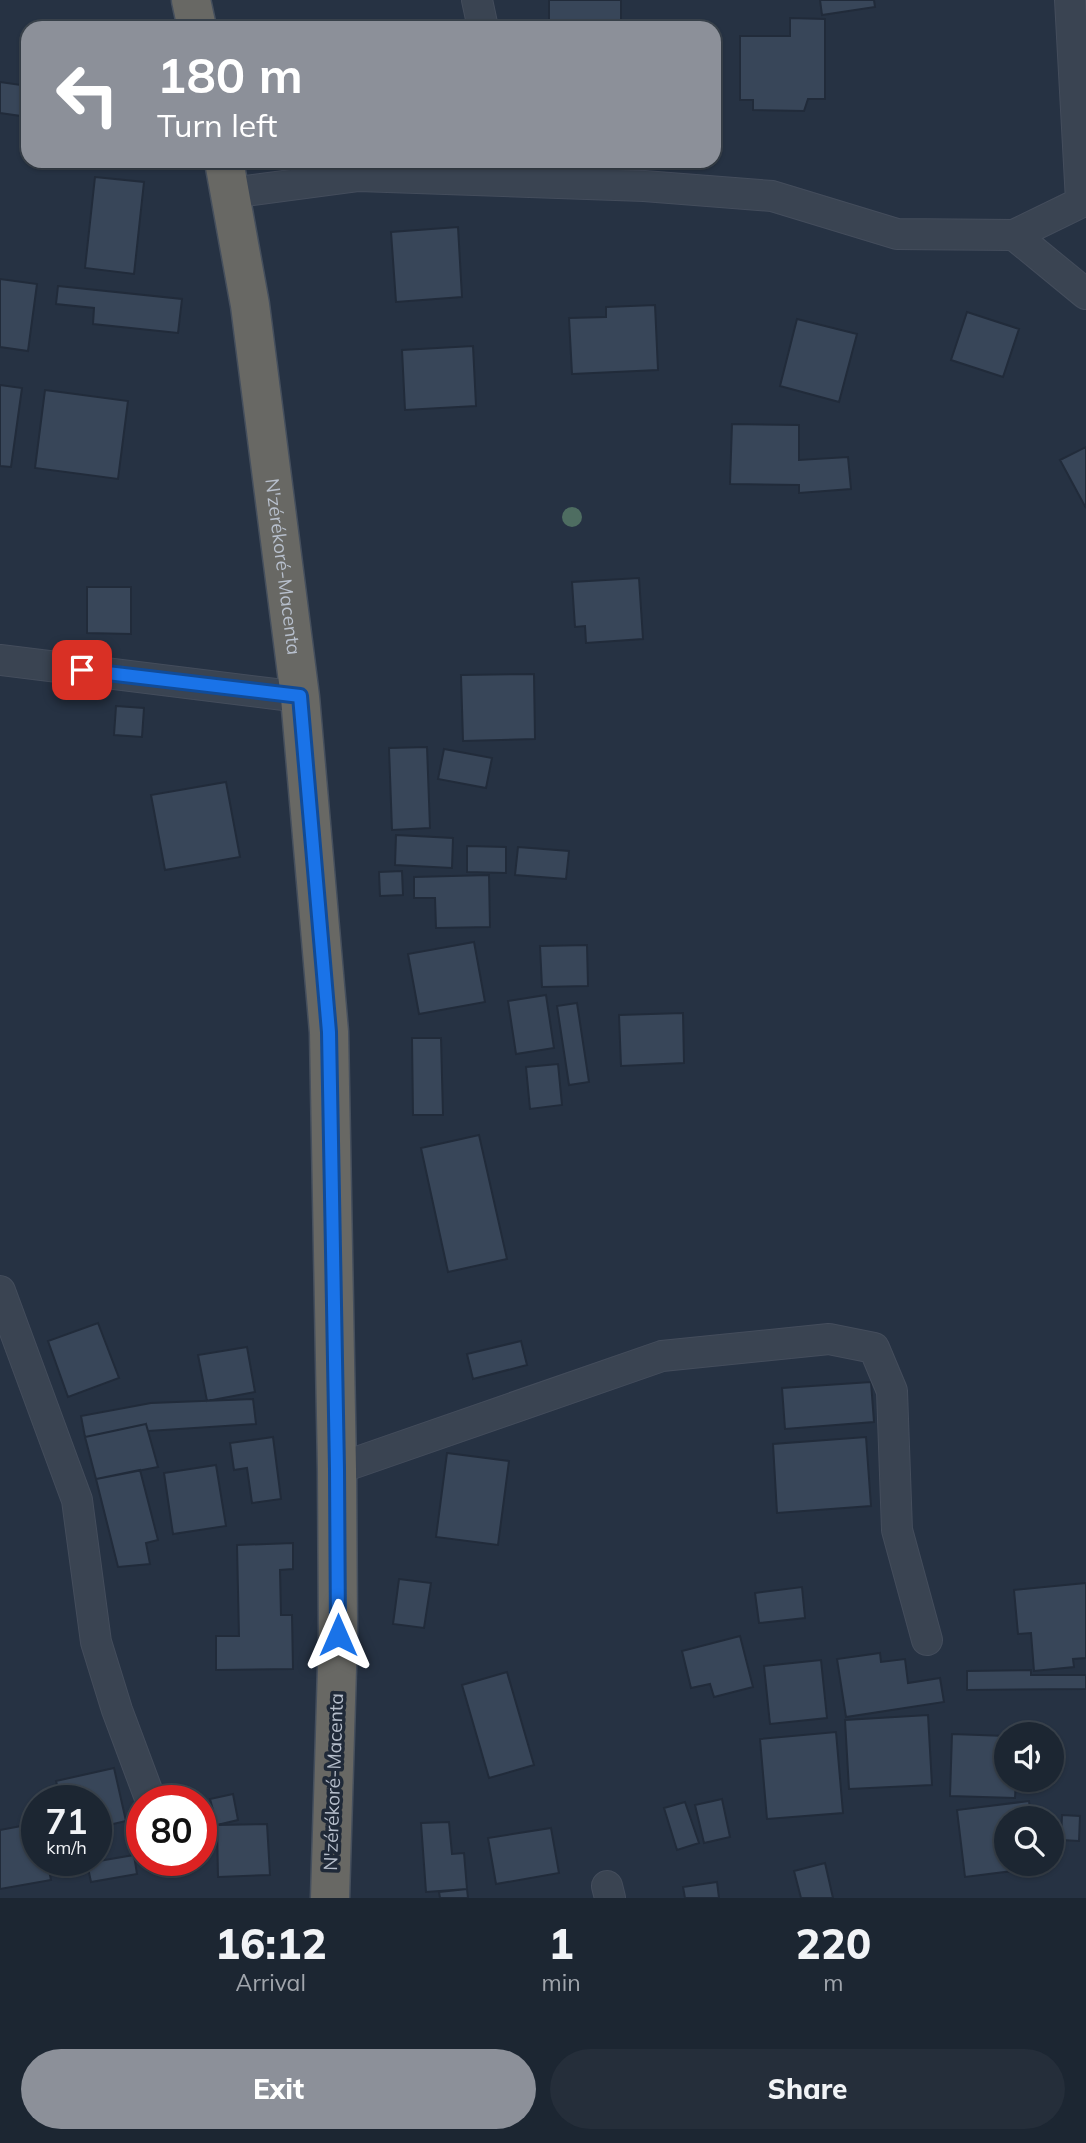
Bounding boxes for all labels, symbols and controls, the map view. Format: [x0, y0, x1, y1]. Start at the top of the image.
text: 180 m [157, 44, 303, 105]
icon: left [42, 49, 133, 140]
text: Turn left [157, 105, 277, 145]
street label: N'zérékoré-Macenta [260, 477, 307, 656]
pin [52, 640, 112, 700]
icon: arrive [63, 651, 101, 689]
position arrow [301, 1598, 375, 1672]
street label: N'zérékoré-Macenta [318, 1693, 348, 1871]
map controls [994, 1722, 1064, 1876]
button: sound [994, 1722, 1064, 1792]
speed limit sign: 80 [126, 1785, 217, 1876]
text: 71 [45, 1799, 88, 1843]
button: search [994, 1806, 1064, 1876]
text: km/h [46, 1836, 87, 1859]
text: 16:12 [215, 1917, 327, 1970]
text: 1 [548, 1917, 574, 1970]
text: 220 [796, 1917, 871, 1970]
text: Arrival [236, 1968, 306, 1997]
text: min [541, 1968, 581, 1997]
text: m [823, 1968, 843, 1997]
button: Exit [21, 2049, 536, 2129]
button: Share [550, 2049, 1065, 2129]

